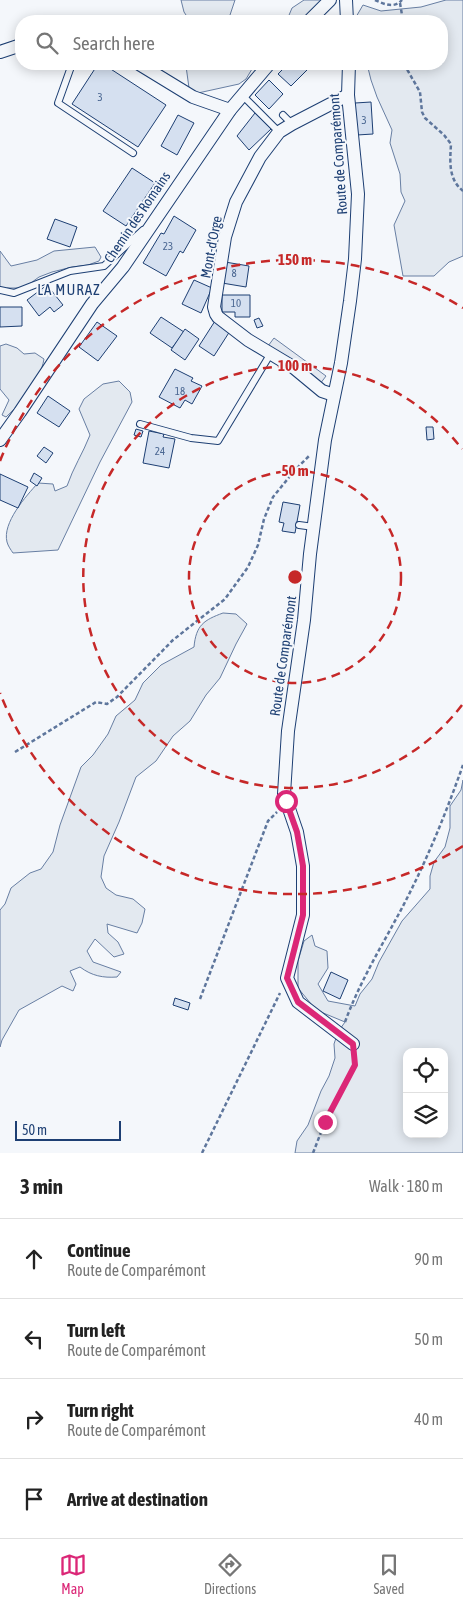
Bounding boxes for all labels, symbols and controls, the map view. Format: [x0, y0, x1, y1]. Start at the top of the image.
search box [15, 15, 448, 70]
icon: search [33, 29, 61, 57]
text: Search here [73, 32, 155, 54]
house number: 3 [97, 91, 103, 103]
street label: Route de Comparémont [326, 93, 350, 215]
house number: 3 [361, 114, 367, 126]
street label: Chemin des Romains [101, 168, 173, 266]
street label: Mont-d'Orge [197, 214, 225, 280]
house number: 23 [163, 240, 173, 252]
text: 150 m [278, 251, 312, 268]
house number: 8 [231, 267, 237, 279]
district label: LA MURAZ [37, 281, 101, 298]
house number: 10 [231, 297, 241, 309]
text: 100 m [278, 357, 312, 374]
house number: 18 [175, 385, 185, 397]
house number: 24 [155, 445, 165, 457]
text: 50 m [282, 462, 309, 479]
centre of rings [286, 568, 304, 586]
street label: Route de Comparémont [267, 595, 299, 717]
route start [275, 790, 298, 813]
map controls [403, 1048, 448, 1138]
button: locate [403, 1048, 448, 1093]
button: layers [403, 1093, 448, 1138]
route end [314, 1111, 337, 1134]
scale bar [15, 1118, 121, 1141]
text: 50 m [22, 1122, 47, 1138]
text: 3 min [20, 1174, 63, 1198]
text: Walk · 180 m [369, 1177, 443, 1195]
text: Continue [67, 1239, 131, 1261]
icon: ahead [20, 1245, 48, 1273]
text: 90 m [414, 1250, 443, 1268]
text: Route de Comparémont [67, 1261, 206, 1279]
text: Turn left [67, 1319, 125, 1341]
icon: left [20, 1325, 48, 1353]
text: 50 m [414, 1330, 443, 1348]
text: Route de Comparémont [67, 1341, 206, 1359]
text: Turn right [67, 1399, 134, 1421]
icon: right [20, 1405, 48, 1433]
text: 40 m [414, 1410, 443, 1428]
text: Route de Comparémont [67, 1421, 206, 1439]
icon: arrive [20, 1485, 48, 1513]
text: Arrive at destination [67, 1488, 208, 1510]
tab: Map [59, 1551, 87, 1597]
tab: Directions [204, 1551, 256, 1597]
tab: Saved [373, 1551, 404, 1597]

